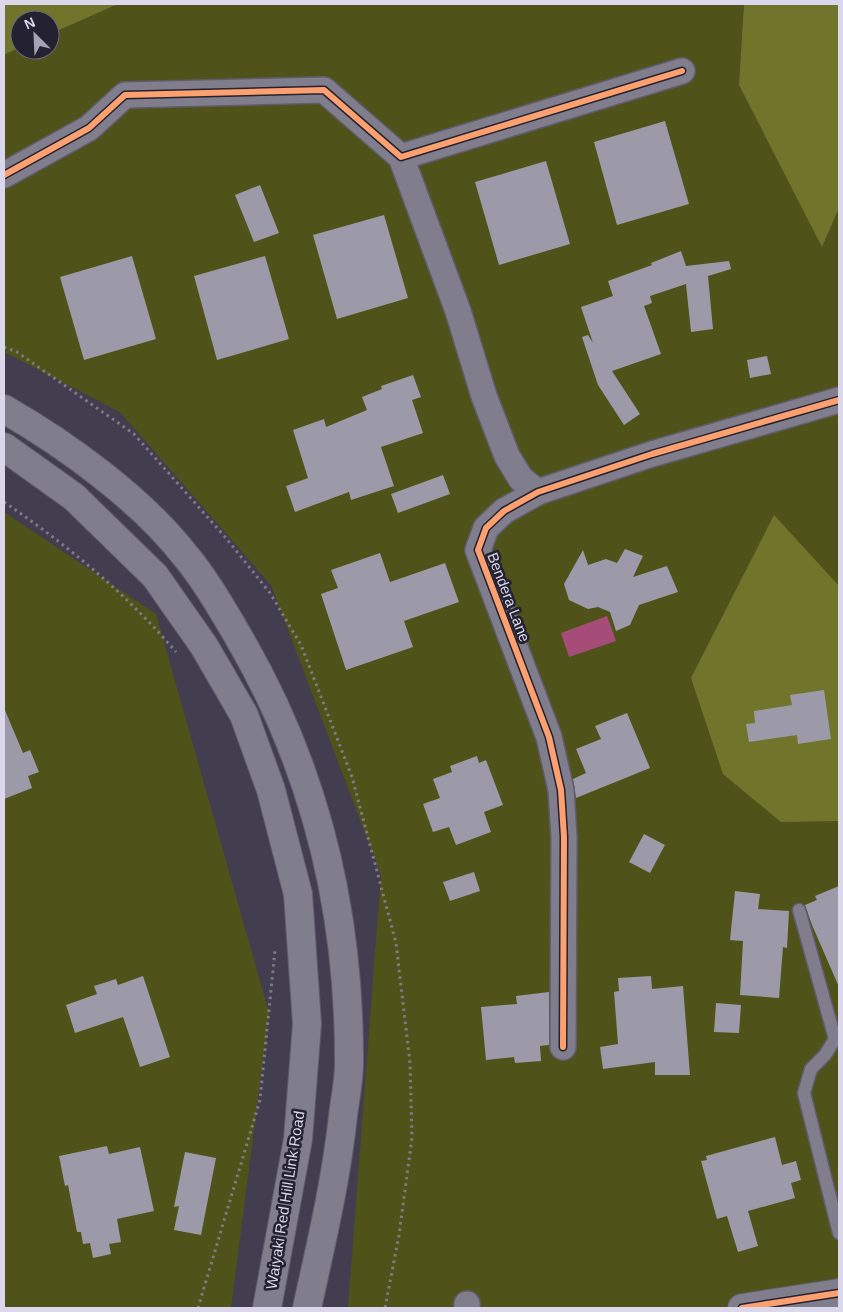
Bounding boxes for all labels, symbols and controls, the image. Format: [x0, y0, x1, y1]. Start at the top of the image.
north arrow [10, 10, 60, 60]
text: N [22, 14, 38, 32]
street label: Bendera Lane [484, 550, 534, 644]
street label: Waiyaki Red Hill Link Road [262, 1110, 308, 1290]

